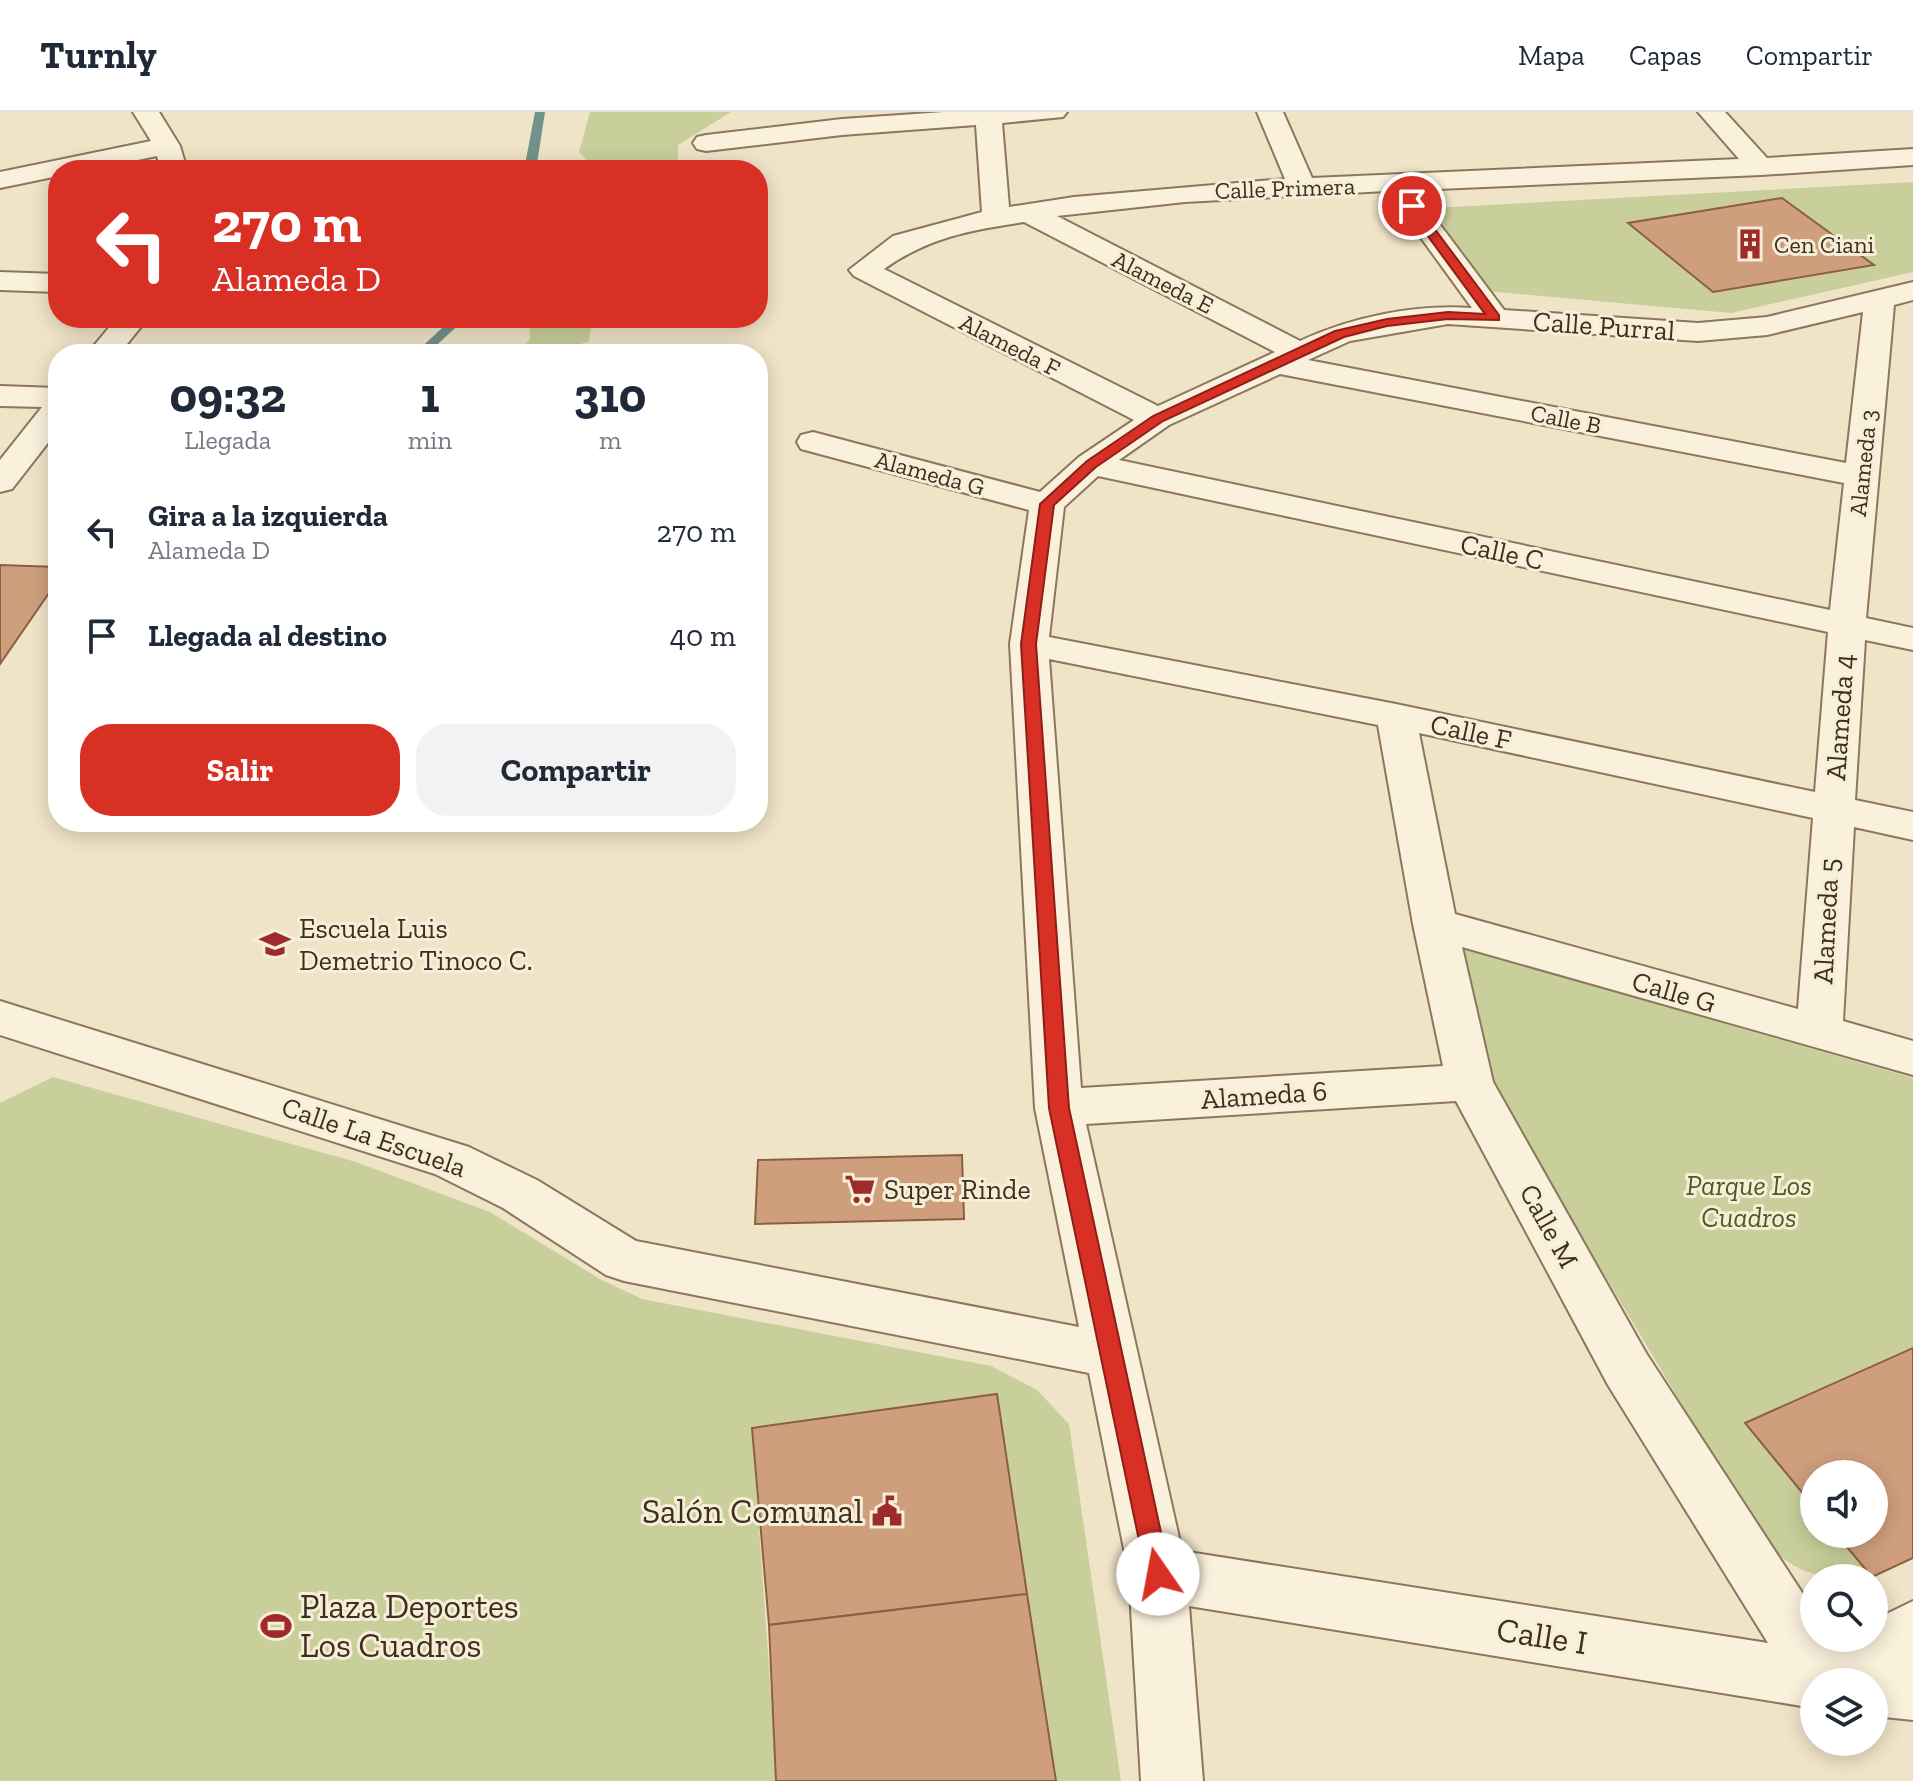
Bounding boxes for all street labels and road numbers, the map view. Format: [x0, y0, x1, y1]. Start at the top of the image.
street label: Calle Primera [1214, 171, 1356, 205]
street label: Alameda E [1107, 244, 1219, 320]
street label: Calle Purral [1532, 305, 1676, 347]
street label: Alameda F [955, 307, 1065, 383]
street label: Calle B [1528, 398, 1604, 440]
street label: Alameda 3 [1843, 408, 1883, 518]
street label: Alameda G [872, 444, 988, 502]
street label: Calle C [1457, 527, 1547, 577]
street label: Alameda 4 [1819, 653, 1861, 781]
street label: Calle F [1428, 707, 1514, 757]
street label: Alameda 5 [1806, 857, 1846, 985]
street label: Calle G [1628, 964, 1720, 1020]
street label: Alameda 6 [1200, 1074, 1328, 1116]
street label: Calle La Escuela [278, 1090, 471, 1184]
street label: Calle M [1513, 1178, 1585, 1274]
street label: Calle I [1494, 1609, 1590, 1663]

